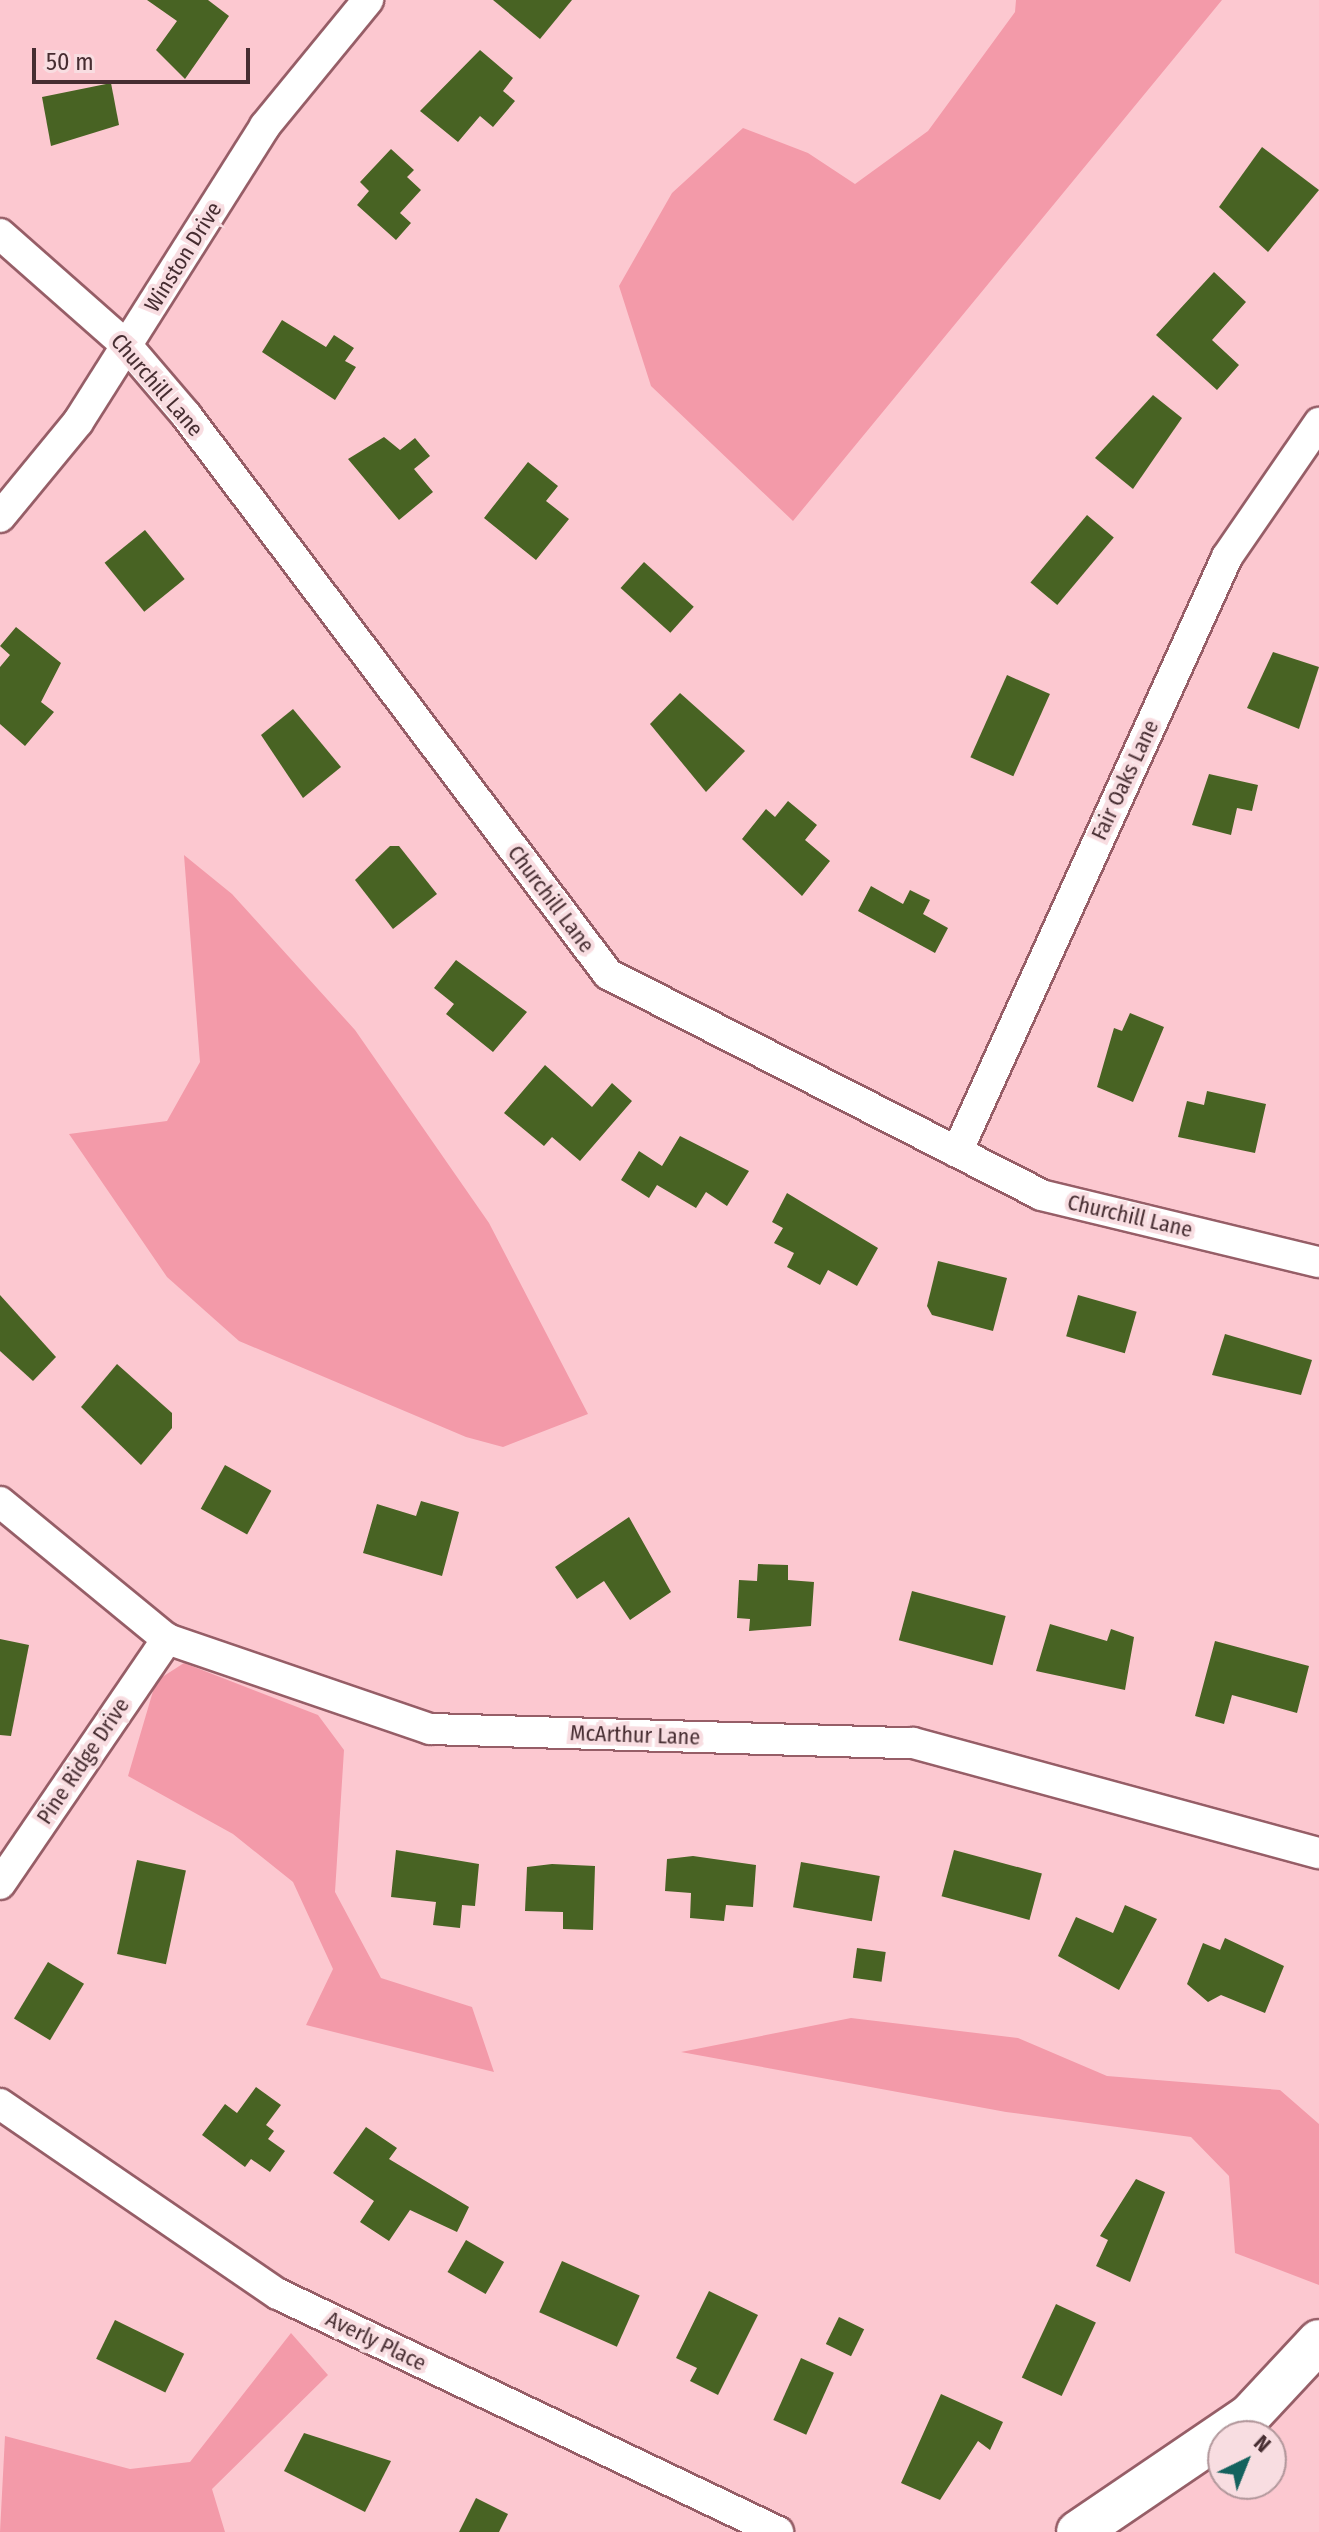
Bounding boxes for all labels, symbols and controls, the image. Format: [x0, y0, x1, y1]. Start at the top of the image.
scale bar [36, 32, 254, 82]
text: 50 m [46, 48, 94, 76]
street label: Winston Drive [139, 197, 227, 317]
street label: Churchill Lane [105, 328, 209, 442]
street label: Fair Oaks Lane [1086, 716, 1164, 844]
street label: Churchill Lane [502, 840, 600, 958]
street label: Churchill Lane [1065, 1189, 1195, 1243]
street label: Pine Ridge Drive [31, 1693, 135, 1829]
street label: McArthur Lane [569, 1720, 701, 1750]
street label: Averly Place [322, 2305, 430, 2377]
north arrow [1207, 2420, 1287, 2500]
text: N [1248, 2429, 1276, 2458]

